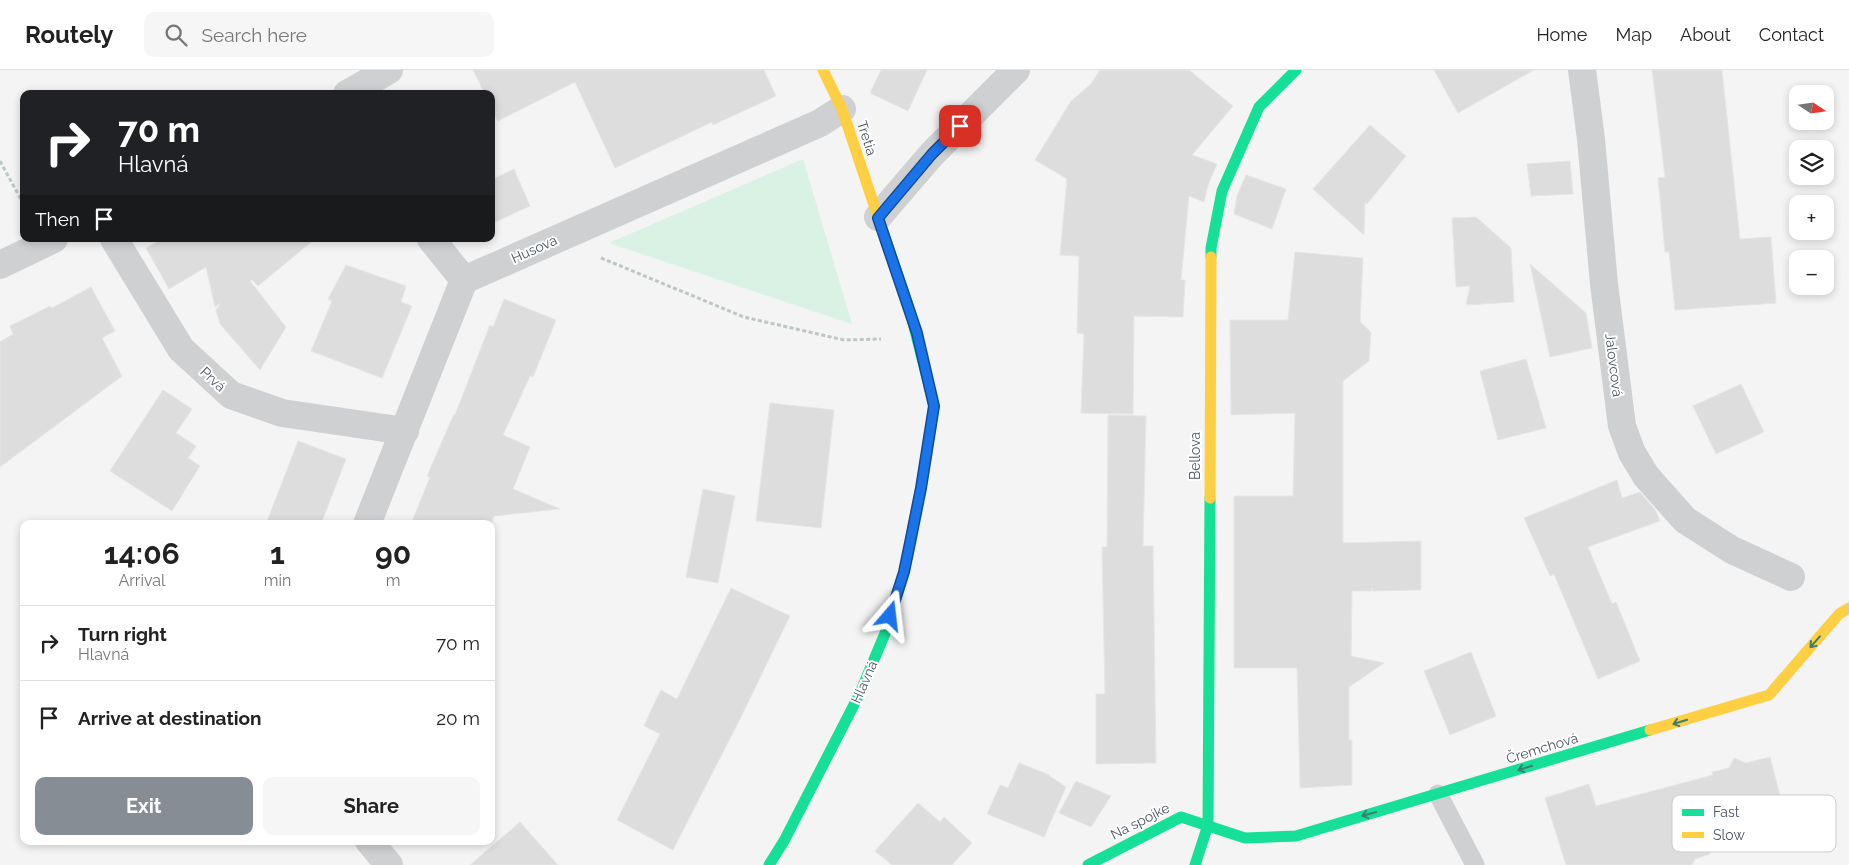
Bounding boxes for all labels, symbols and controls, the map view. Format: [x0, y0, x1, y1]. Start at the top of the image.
search box [144, 12, 494, 57]
text: Routely [25, 20, 114, 49]
icon: search [162, 21, 190, 49]
text: Search here [202, 24, 307, 46]
text: Home [1536, 24, 1587, 45]
text: Map [1615, 24, 1652, 45]
text: About [1680, 24, 1731, 45]
text: Contact [1759, 24, 1824, 45]
north arrow [1789, 85, 1834, 130]
map controls [1789, 85, 1834, 295]
pin [939, 105, 981, 147]
text: 70 m [118, 109, 200, 150]
icon: right [35, 110, 100, 175]
icon: arrive [946, 112, 974, 140]
street label: Tretia [854, 119, 880, 157]
button: layers [1789, 140, 1834, 185]
text: Hlavná [118, 151, 188, 177]
button: + [1789, 195, 1834, 240]
icon: arrive [90, 205, 118, 233]
text: Then [35, 208, 80, 230]
street label: Husova [509, 232, 559, 266]
button: − [1789, 250, 1834, 295]
street label: Jalovcová [1602, 332, 1626, 398]
street label: Prvá [197, 363, 229, 395]
street label: Bellova [1187, 432, 1203, 480]
text: 14:06 [104, 536, 180, 571]
text: 1 [270, 536, 285, 571]
text: 90 [375, 536, 411, 571]
text: Arrival [118, 571, 165, 590]
text: min [264, 571, 291, 590]
text: m [386, 571, 400, 590]
position arrow [863, 589, 915, 641]
text: Turn right [78, 623, 167, 645]
icon: right [35, 629, 63, 657]
text: 70 m [436, 632, 480, 654]
one-way arrow [1809, 636, 1821, 649]
text: Hlavná [78, 645, 129, 664]
street label: Hlavná [848, 658, 880, 706]
icon: arrive [35, 704, 63, 732]
text: Arrive at destination [78, 707, 262, 729]
text: 20 m [436, 707, 480, 729]
one-way arrow [1673, 717, 1689, 727]
street label: Čremchová [1504, 728, 1580, 767]
one-way arrow [1517, 764, 1533, 774]
button: Exit [35, 777, 253, 835]
button: Share [263, 777, 480, 835]
legend [1672, 795, 1836, 852]
street label: Na spojke [1108, 799, 1172, 843]
text: Fast [1713, 804, 1740, 820]
one-way arrow [1361, 810, 1377, 820]
text: Slow [1713, 827, 1745, 843]

